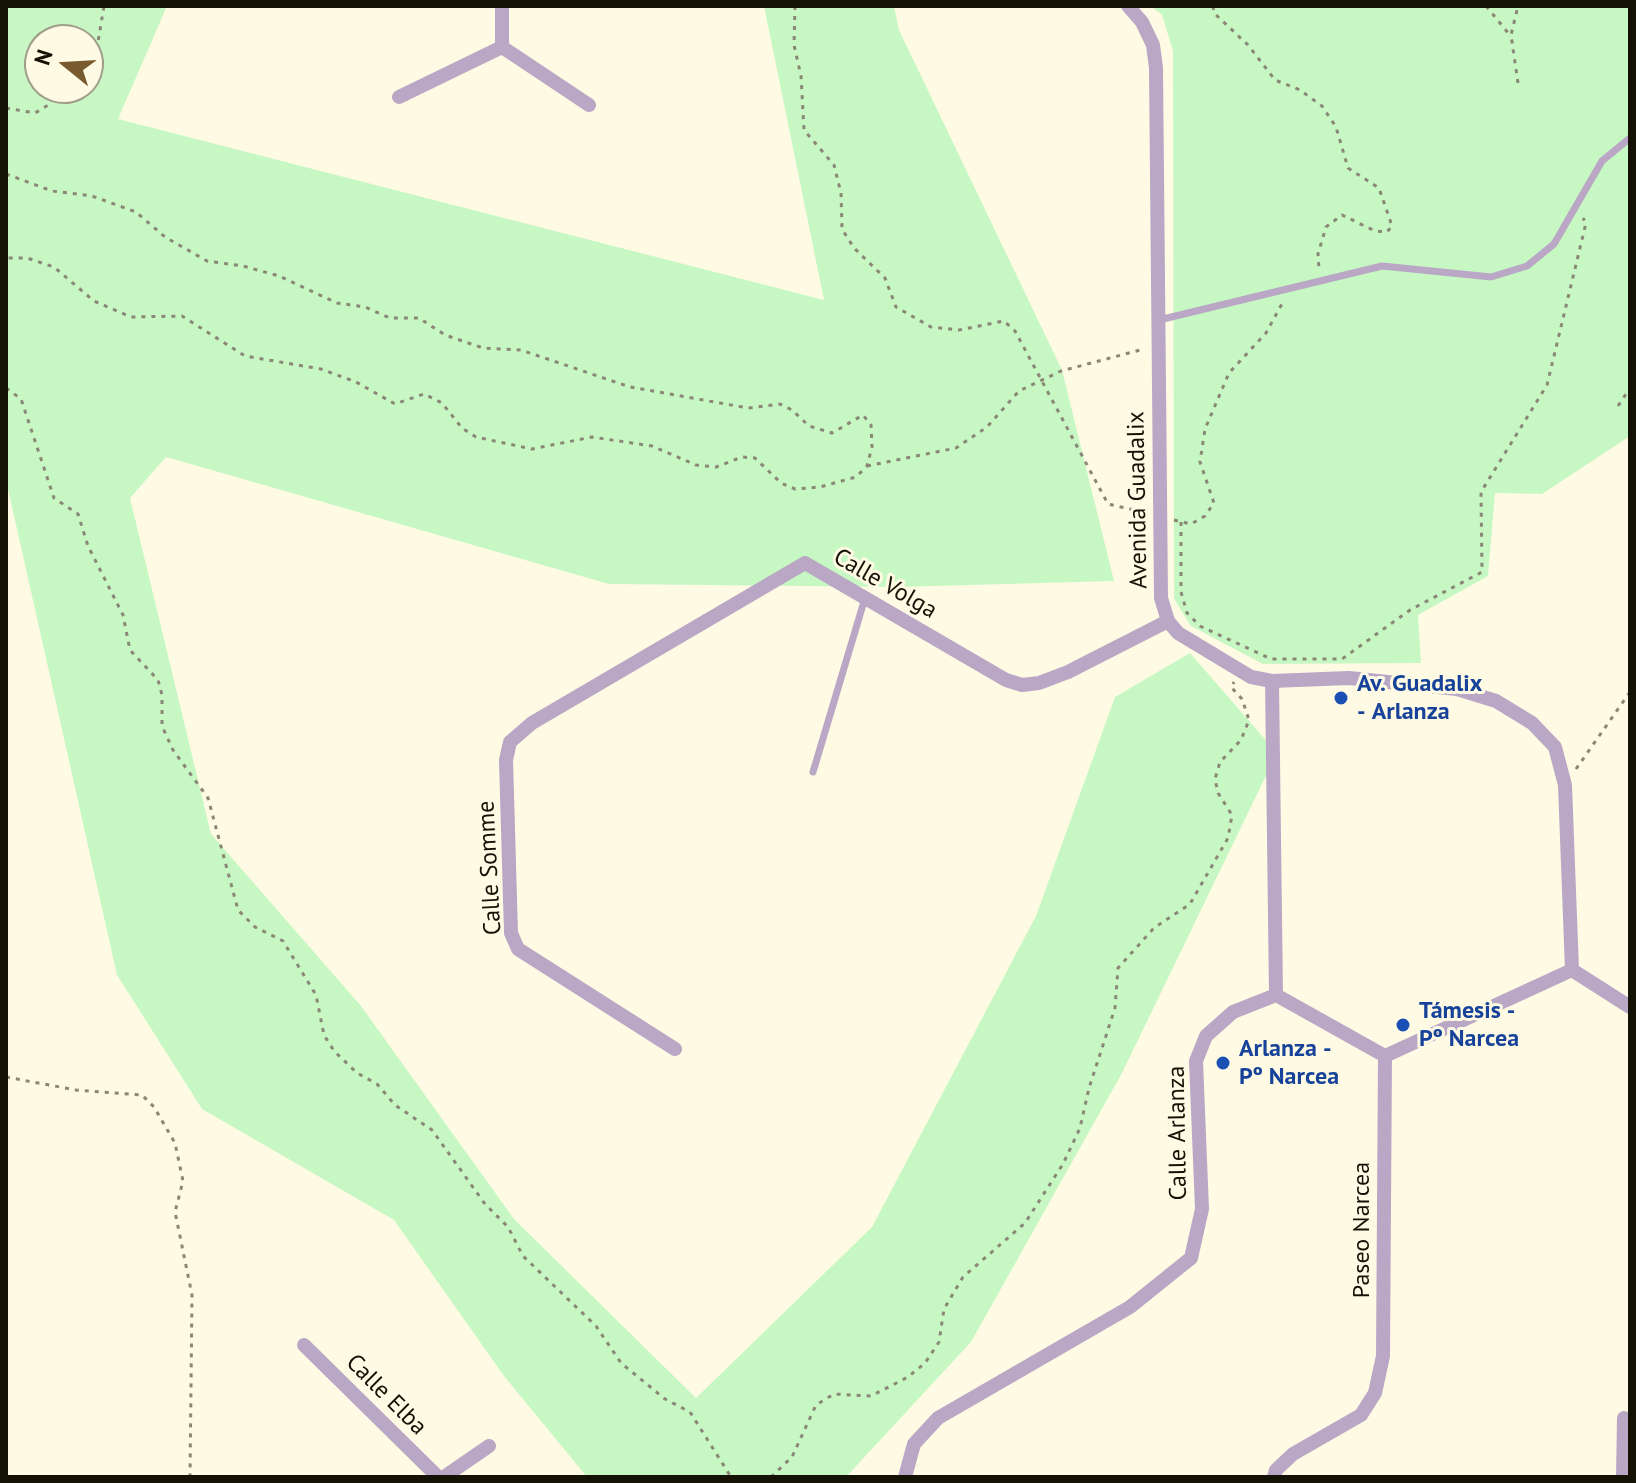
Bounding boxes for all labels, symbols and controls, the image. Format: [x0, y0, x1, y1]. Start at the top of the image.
north arrow [24, 24, 104, 104]
text: N [28, 46, 59, 68]
street label: Avenida Guadalix [1122, 411, 1154, 589]
street label: Calle Volga [828, 543, 942, 625]
place label: Av. Guadalix - Arlanza [1357, 670, 1482, 726]
marker: Av. Guadalix - Arlanza [1332, 689, 1350, 707]
street label: Calle Somme [472, 800, 508, 936]
place label: Támesis - Pº Narcea [1419, 997, 1519, 1053]
marker: Támesis - Pº Narcea [1394, 1016, 1412, 1034]
place label: Arlanza - Pº Narcea [1239, 1035, 1339, 1091]
marker: Arlanza - Pº Narcea [1214, 1054, 1232, 1072]
street label: Calle Arlanza [1162, 1065, 1194, 1201]
street label: Paseo Narcea [1348, 1162, 1376, 1298]
street label: Calle Elba [340, 1349, 432, 1441]

